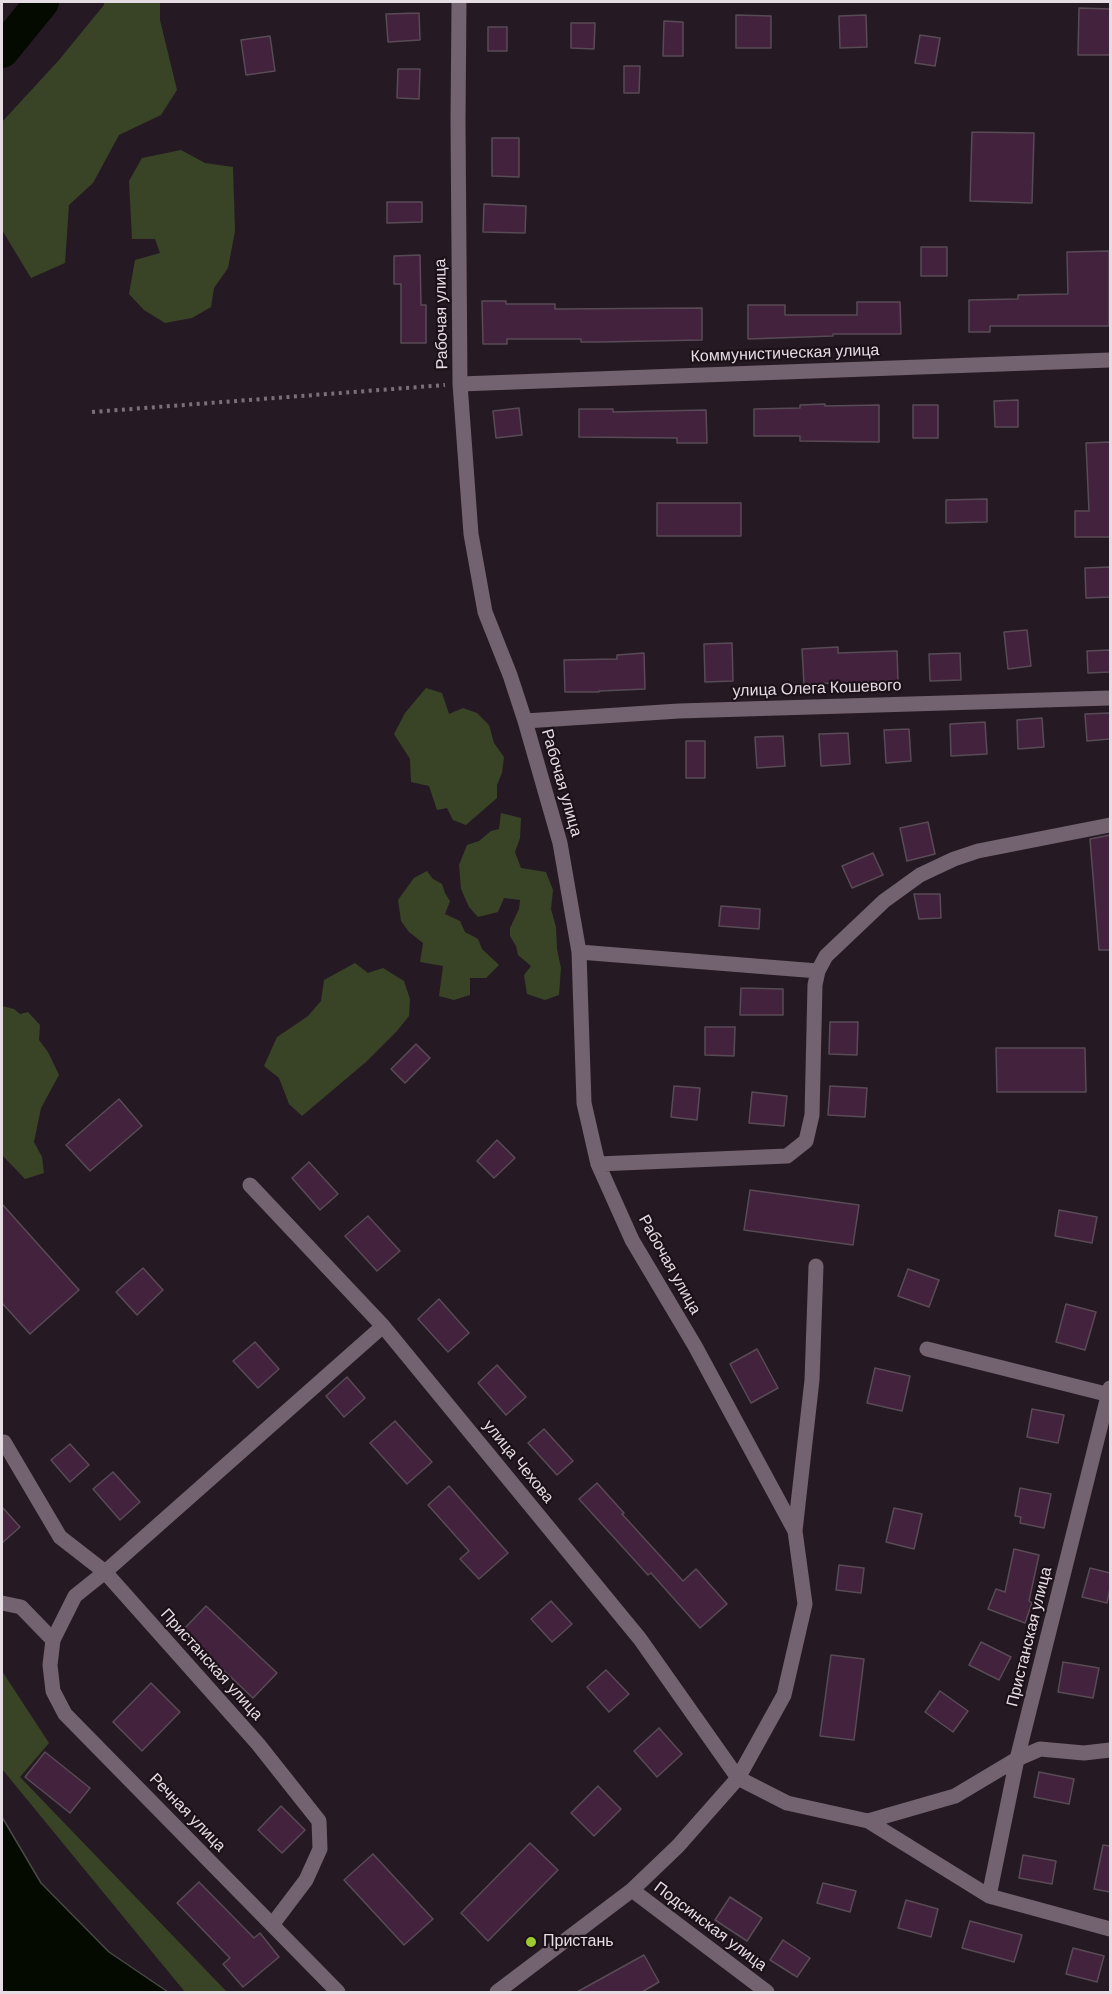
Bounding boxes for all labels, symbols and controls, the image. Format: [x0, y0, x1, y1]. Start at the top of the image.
street label: Рабочая улица [431, 258, 453, 370]
street label: Коммунистическая улица [690, 341, 880, 367]
street label: улица Олега Кошевого [732, 676, 902, 702]
street label: Рабочая улица [536, 727, 586, 839]
street label: Рабочая улица [634, 1212, 704, 1318]
street label: улица Чехова [479, 1417, 557, 1507]
street label: Пристанская улица [1003, 1565, 1057, 1709]
street label: Пристанская улица [156, 1605, 266, 1725]
street label: Речная улица [145, 1770, 229, 1856]
street label: Подсинская улица [650, 1878, 770, 1976]
place label: Пристань [543, 1932, 614, 1952]
marker: Пристань [524, 1935, 538, 1949]

